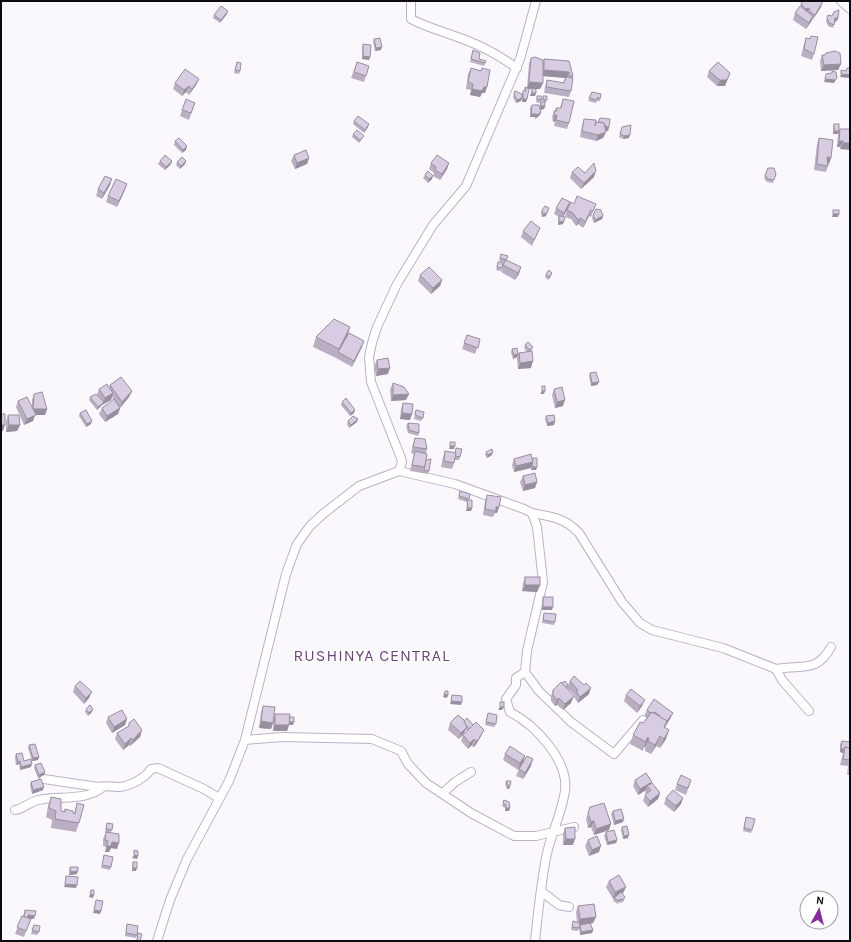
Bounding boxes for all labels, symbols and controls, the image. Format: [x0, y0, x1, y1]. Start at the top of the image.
district label: RUSHINYA CENTRAL [294, 646, 450, 665]
north arrow [799, 890, 839, 930]
text: N [815, 894, 825, 908]

